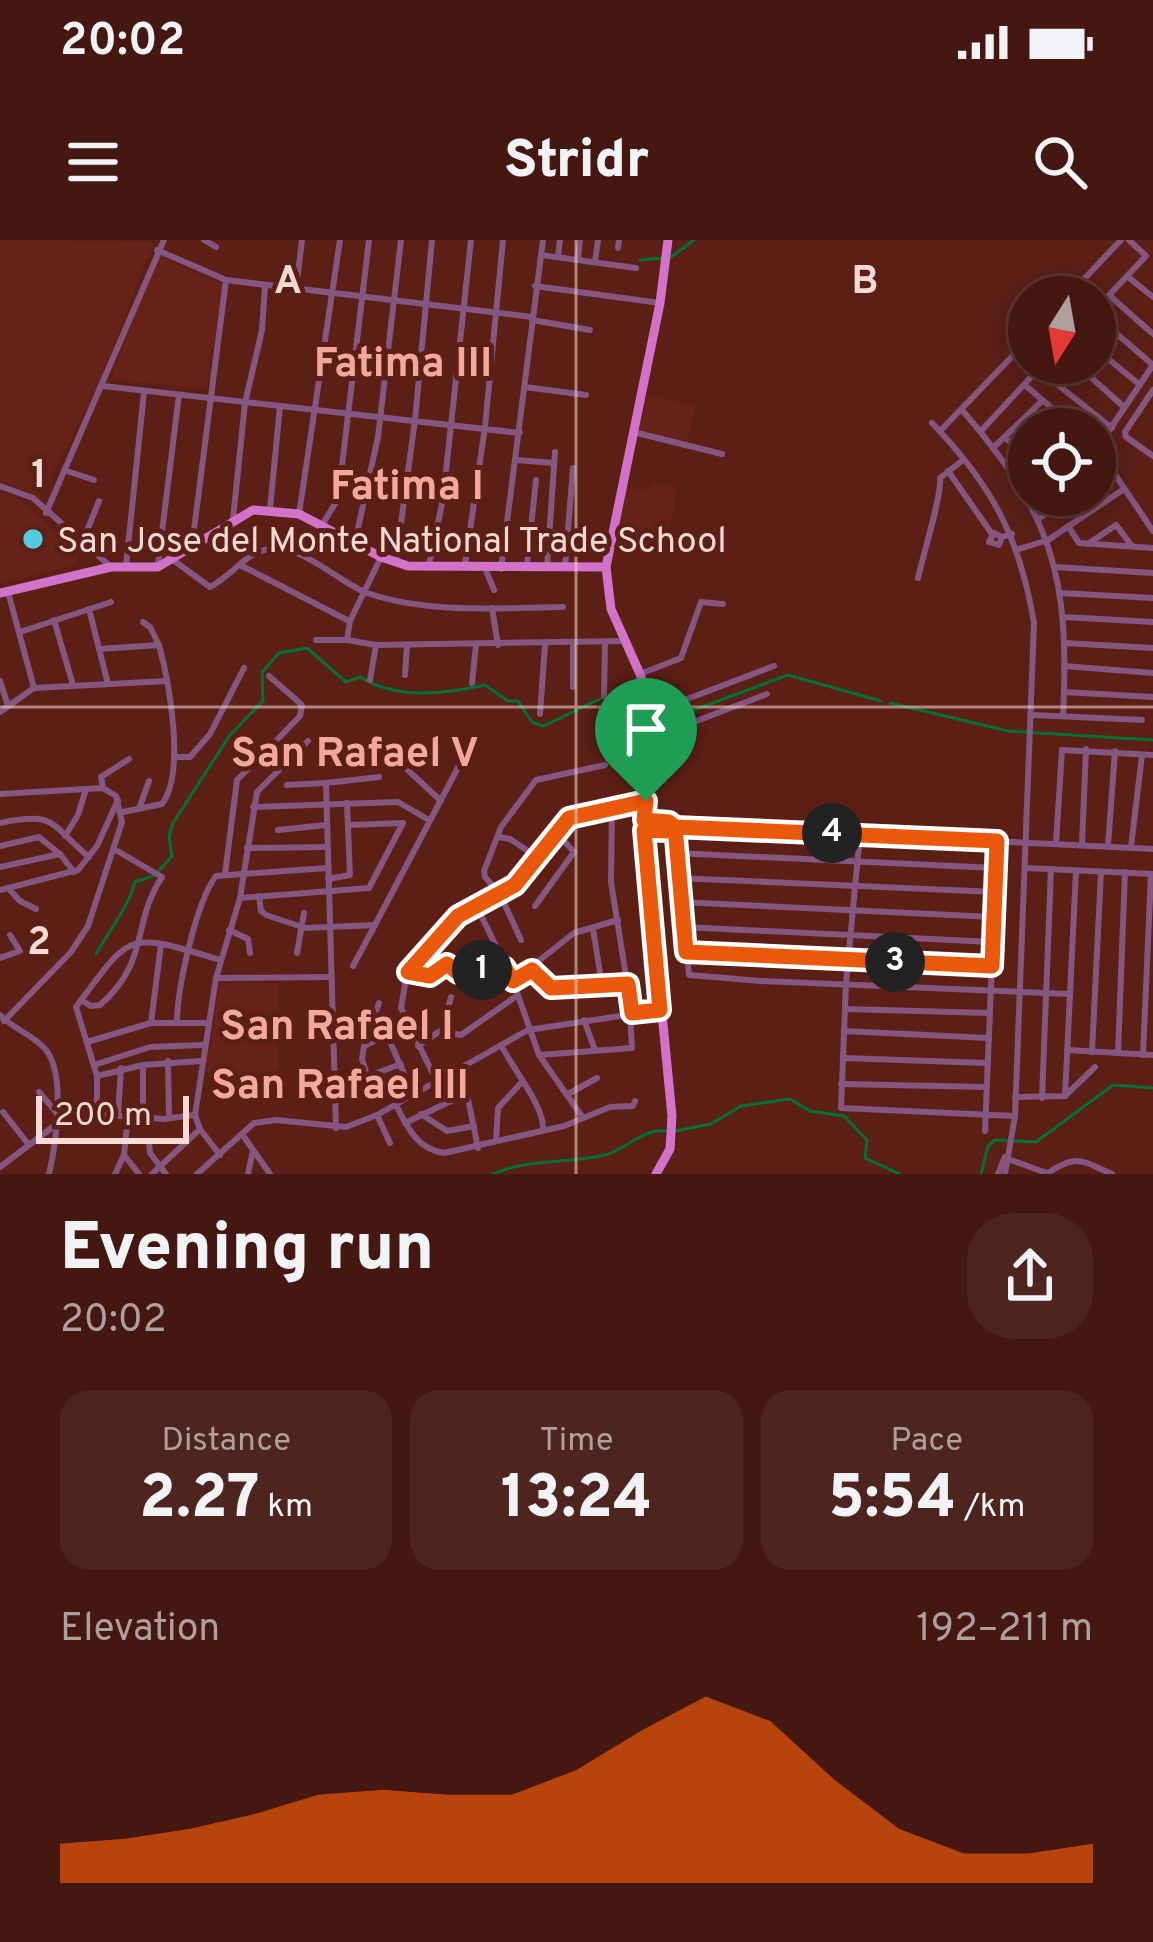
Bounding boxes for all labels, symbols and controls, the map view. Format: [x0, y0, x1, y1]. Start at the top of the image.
text: 20:02 [60, 14, 185, 71]
text: Stridr [504, 128, 649, 197]
icon: menu [60, 129, 126, 195]
icon: search [1027, 129, 1093, 195]
text: A [274, 259, 302, 308]
text: B [852, 259, 878, 308]
north arrow [1008, 276, 1116, 384]
map controls [1008, 276, 1116, 516]
district label: Fatima III [314, 339, 492, 392]
button: locate [1008, 408, 1116, 516]
text: 1 [31, 453, 47, 502]
district label: Fatima I [330, 462, 484, 515]
place label: San Jose del Monte National Trade School [57, 520, 727, 566]
marker: San Jose del Monte National Trade School [20, 526, 46, 552]
pin [595, 678, 697, 801]
icon: arrive [613, 696, 679, 762]
district label: San Rafael V [231, 729, 479, 782]
pin: 4 [802, 803, 862, 863]
text: 4 [821, 812, 843, 854]
text: 2 [27, 920, 51, 969]
pin: 3 [865, 932, 925, 992]
pin: 1 [452, 940, 512, 1000]
text: 3 [885, 941, 905, 983]
text: 1 [475, 949, 489, 991]
district label: San Rafael I [220, 1002, 454, 1055]
district label: San Rafael III [211, 1061, 469, 1114]
scale bar [36, 1090, 189, 1143]
text: 200 m [54, 1096, 152, 1138]
text: Evening run [60, 1210, 434, 1293]
button: share [967, 1213, 1093, 1339]
text: 20:02 [60, 1297, 167, 1346]
text: Distance [161, 1421, 291, 1463]
text: Time [540, 1421, 613, 1463]
text: Pace [891, 1421, 963, 1463]
text: 2.27 [139, 1463, 259, 1539]
text: 13:24 [501, 1463, 652, 1539]
text: 5:54 [828, 1463, 956, 1539]
text: km [259, 1487, 313, 1529]
text: /km [956, 1487, 1026, 1529]
text: Elevation [60, 1606, 220, 1655]
text: 192–211 m [916, 1606, 1093, 1655]

